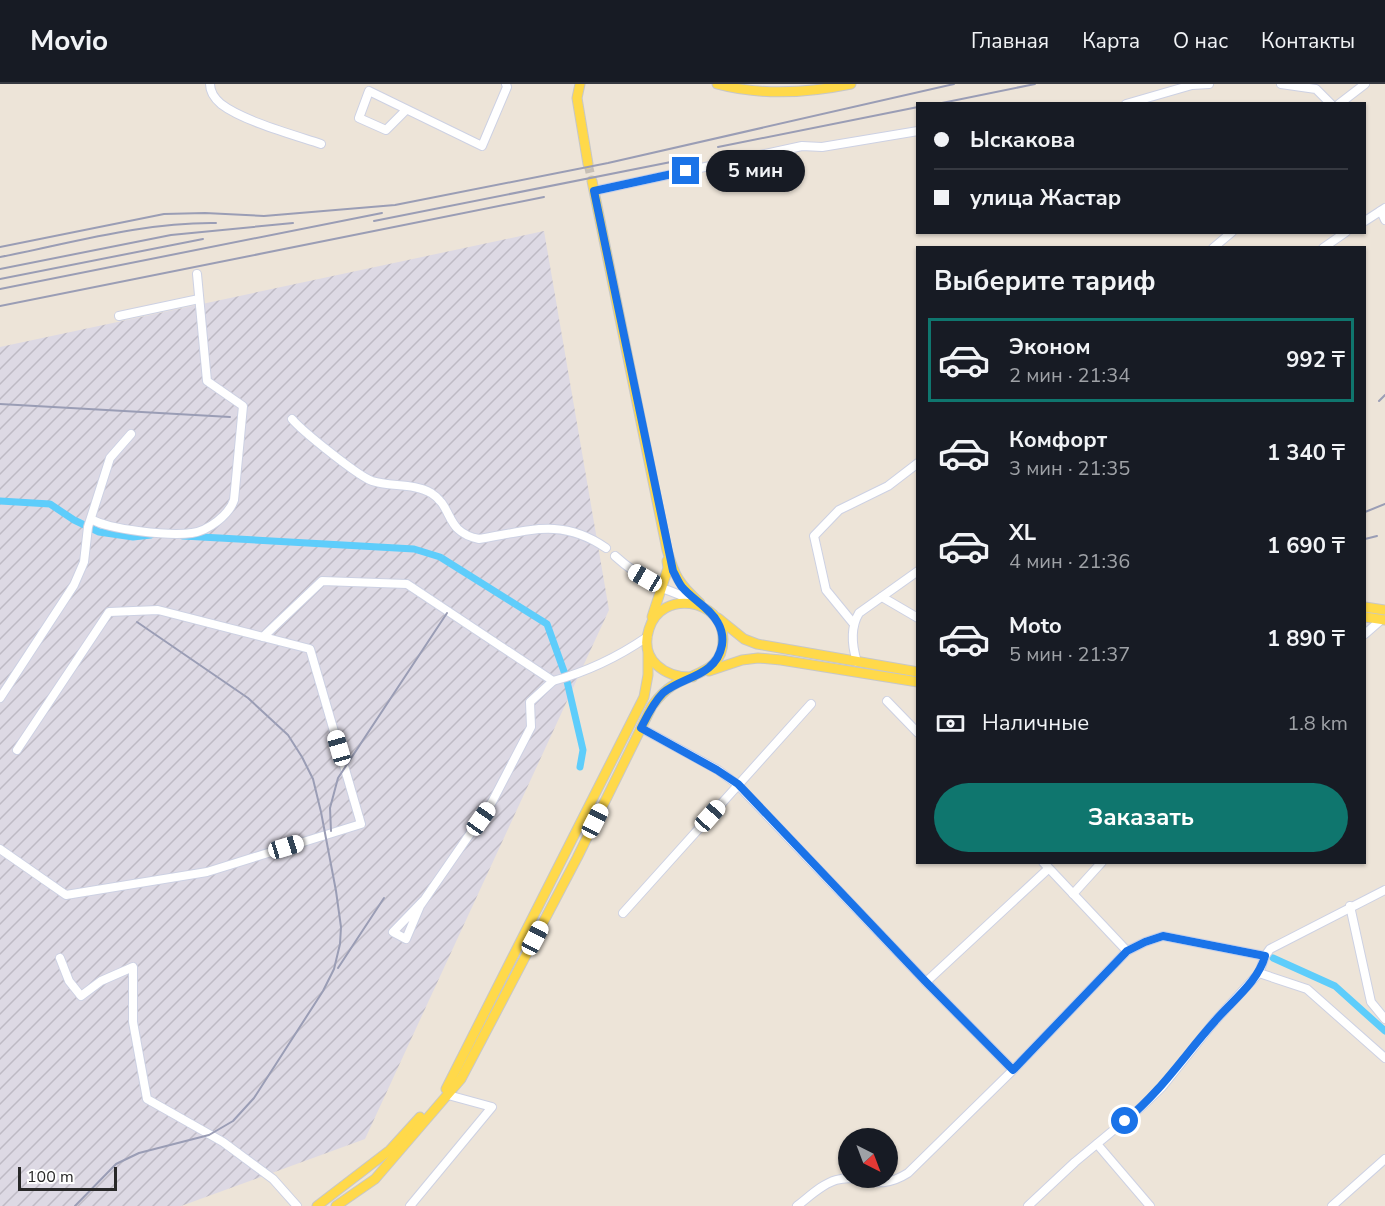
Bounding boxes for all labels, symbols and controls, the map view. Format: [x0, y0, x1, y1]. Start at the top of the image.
text: Movio [30, 22, 108, 60]
text: Главная [971, 27, 1049, 55]
text: Карта [1082, 27, 1140, 55]
text: О нас [1173, 27, 1228, 55]
text: Контакты [1261, 27, 1355, 55]
text: Ыскакова [970, 125, 1075, 155]
callout: 5 мин [707, 150, 806, 192]
route end [672, 157, 699, 184]
text: 5 мин [728, 157, 783, 184]
text: улица Жастар [970, 183, 1121, 213]
text: Выберите тариф [934, 263, 1156, 300]
text: Эконом [1009, 332, 1091, 362]
icon: car [937, 333, 991, 387]
text: 992 ₸ [1286, 345, 1345, 375]
text: 2 мин · 21:34 [1009, 362, 1130, 389]
text: Комфорт [1009, 425, 1107, 455]
icon: car [937, 426, 991, 480]
text: 1 340 ₸ [1267, 438, 1345, 468]
text: 3 мин · 21:35 [1009, 455, 1130, 482]
text: XL [1009, 518, 1036, 548]
icon: car [937, 519, 991, 573]
text: 1 690 ₸ [1267, 531, 1345, 561]
text: 4 мин · 21:36 [1009, 548, 1130, 575]
car [625, 561, 665, 595]
text: Moto [1009, 611, 1062, 641]
icon: car [937, 612, 991, 666]
text: 1 890 ₸ [1267, 624, 1345, 654]
text: 5 мин · 21:37 [1009, 641, 1130, 668]
icon: cash [934, 707, 967, 740]
text: Наличные [982, 708, 1089, 738]
text: 1.8 km [1287, 710, 1348, 737]
car [325, 728, 353, 768]
button: Заказать [934, 783, 1348, 852]
car [691, 797, 729, 835]
car [463, 799, 499, 839]
car [579, 801, 611, 841]
car [266, 833, 306, 861]
car [519, 918, 551, 958]
route start [1111, 1107, 1138, 1134]
north arrow [838, 1128, 898, 1188]
map controls [838, 1128, 898, 1188]
scale bar [18, 1164, 117, 1192]
text: 100 m [27, 1166, 74, 1188]

